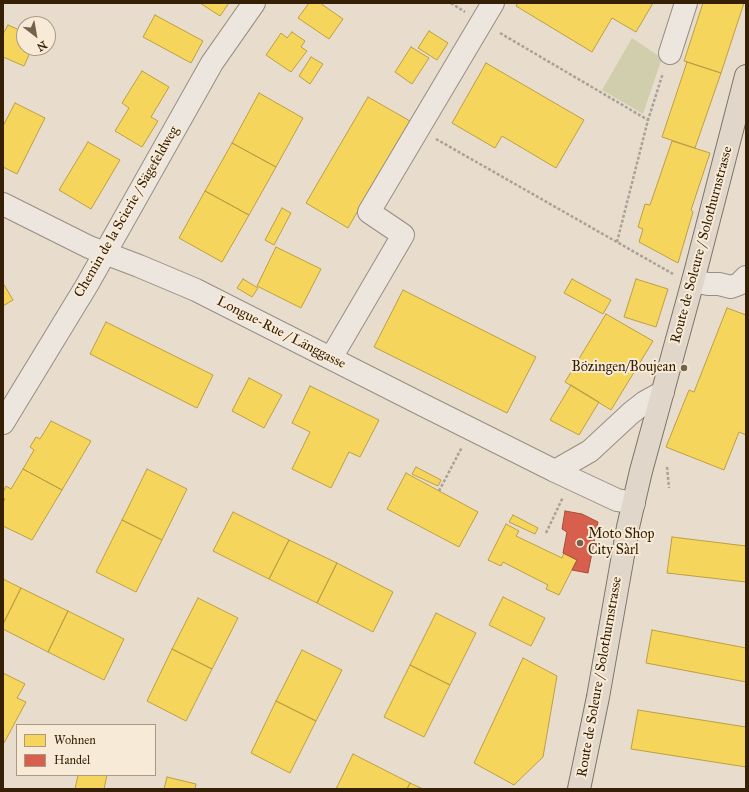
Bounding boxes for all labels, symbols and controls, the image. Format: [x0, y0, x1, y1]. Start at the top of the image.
north arrow [16, 16, 56, 56]
text: N [35, 38, 49, 54]
street label: Chemin de la Scierie / Sägefeldweg [71, 123, 183, 301]
street label: Route de Soleure / Solothurnstrasse [668, 145, 736, 345]
street label: Longue-Rue / Länggasse [214, 293, 348, 373]
place label: Bözingen/Boujean [571, 360, 676, 376]
marker: Bözingen/Boujean [679, 363, 689, 373]
place label: Moto Shop City Sàrl [588, 527, 655, 560]
marker: Moto Shop City Sàrl [575, 538, 585, 548]
street label: Route de Soleure / Solothurnstrasse [574, 575, 626, 779]
legend [16, 724, 156, 776]
text: Wohnen [54, 733, 96, 747]
text: Handel [54, 753, 90, 767]

